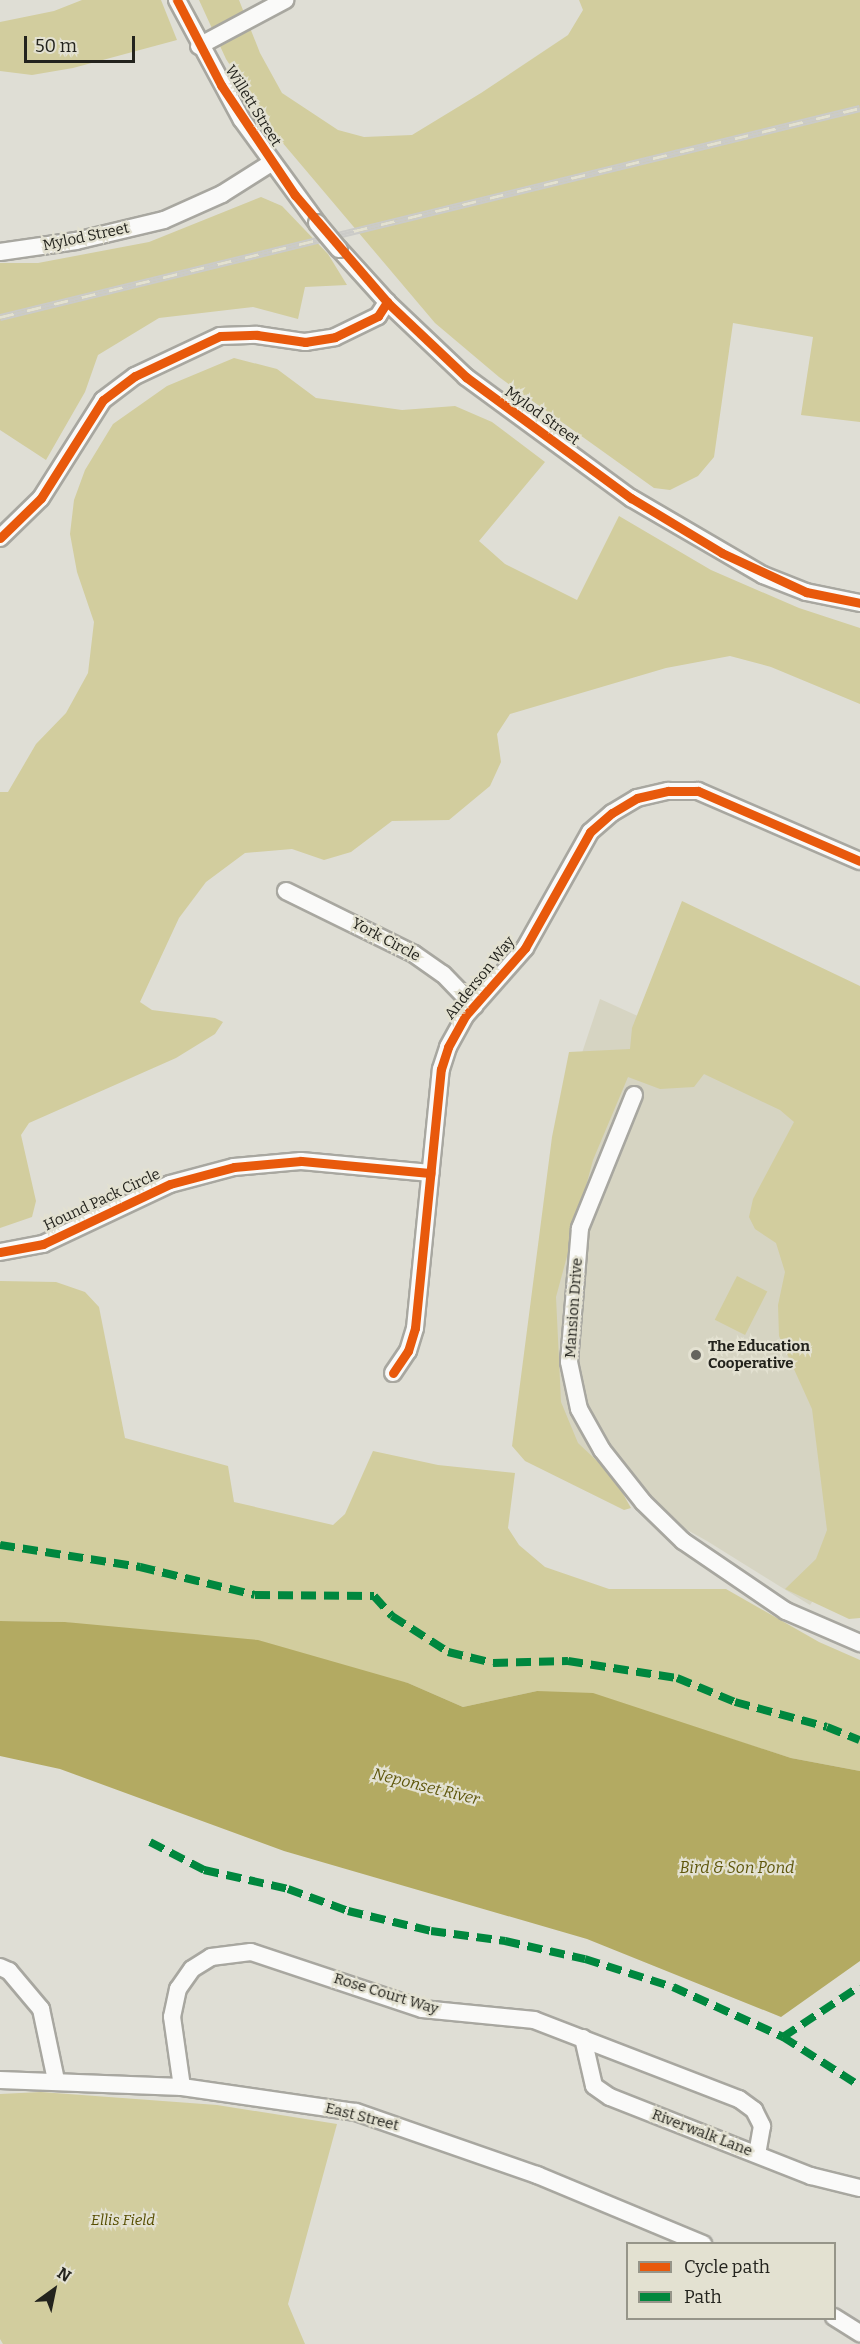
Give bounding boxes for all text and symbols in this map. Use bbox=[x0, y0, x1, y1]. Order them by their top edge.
scale bar bbox=[27, 24, 138, 62]
text: 50 m bbox=[35, 35, 77, 57]
street label: Willett Street bbox=[221, 62, 285, 150]
street label: Mylod Street bbox=[41, 219, 131, 255]
street label: Mylod Street bbox=[501, 383, 583, 449]
street label: York Circle bbox=[349, 914, 423, 966]
street label: Anderson Way bbox=[441, 933, 519, 1023]
street label: Hound Pack Circle bbox=[41, 1165, 163, 1235]
street label: Mansion Drive bbox=[562, 1257, 586, 1359]
place label: The Education Cooperative bbox=[708, 1337, 810, 1372]
marker: The Education Cooperative bbox=[689, 1348, 703, 1362]
water label: Neponset River bbox=[371, 1764, 481, 1810]
water label: Bird & Son Pond bbox=[680, 1858, 794, 1878]
street label: Rose Court Way bbox=[331, 1970, 441, 2018]
street label: East Street bbox=[323, 2099, 401, 2135]
street label: Riverwalk Lane bbox=[649, 2106, 755, 2160]
park label: Ellis Field bbox=[91, 2212, 155, 2230]
legend bbox=[626, 2242, 836, 2320]
text: Cycle path bbox=[684, 2256, 770, 2278]
north arrow bbox=[24, 2260, 84, 2320]
text: N bbox=[54, 2263, 74, 2286]
text: Path bbox=[684, 2286, 722, 2308]

